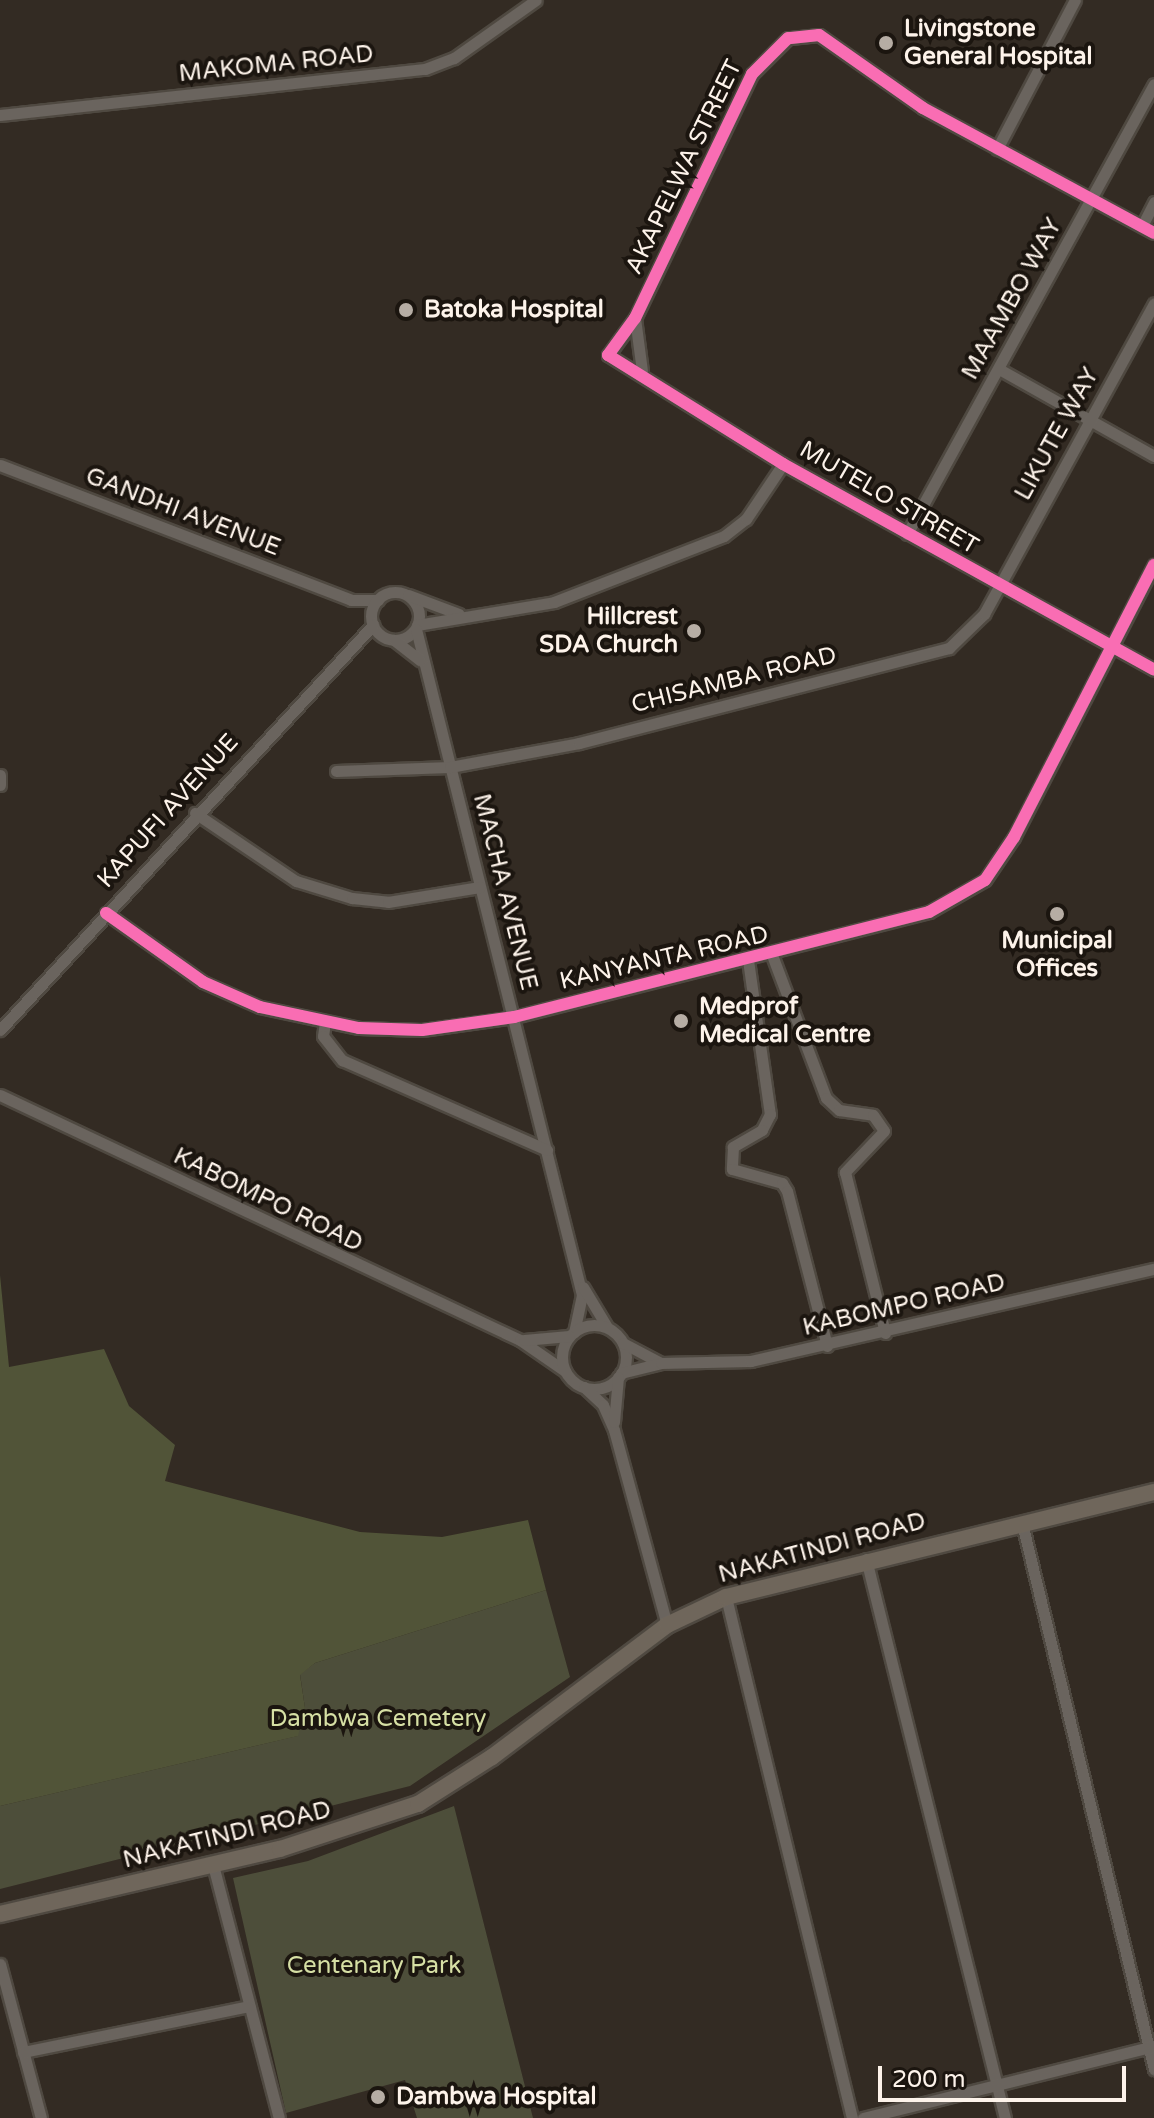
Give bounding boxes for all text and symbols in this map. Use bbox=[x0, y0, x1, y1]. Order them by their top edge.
place label: Livingstone General Hospital bbox=[904, 15, 1092, 71]
marker: Livingstone General Hospital bbox=[875, 32, 897, 54]
street label: MAKOMA ROAD bbox=[177, 39, 375, 89]
street label: AKAPELWA STREET bbox=[620, 55, 748, 279]
street label: MAAMBO WAY bbox=[956, 213, 1068, 385]
place label: Batoka Hospital bbox=[424, 296, 604, 324]
marker: Batoka Hospital bbox=[395, 299, 417, 321]
street label: LIKUTE WAY bbox=[1009, 363, 1105, 505]
street label: MUTELO STREET bbox=[794, 435, 984, 561]
street label: GANDHI AVENUE bbox=[82, 462, 284, 562]
place label: Hillcrest SDA Church bbox=[539, 603, 678, 659]
marker: Hillcrest SDA Church bbox=[685, 622, 703, 640]
street label: CHISAMBA ROAD bbox=[628, 641, 840, 719]
street label: KAPUFI AVENUE bbox=[91, 728, 245, 894]
street label: MACHA AVENUE bbox=[467, 791, 543, 993]
marker: Municipal Offices bbox=[1048, 905, 1066, 923]
street label: KANYANTA ROAD bbox=[557, 920, 771, 996]
place label: Municipal Offices bbox=[1001, 927, 1113, 983]
place label: Medprof Medical Centre bbox=[699, 993, 871, 1049]
marker: Medprof Medical Centre bbox=[670, 1010, 692, 1032]
street label: KABOMPO ROAD bbox=[169, 1142, 367, 1258]
street label: KABOMPO ROAD bbox=[800, 1268, 1008, 1342]
street label: NAKATINDI ROAD bbox=[715, 1507, 929, 1589]
park label: Dambwa Cemetery bbox=[269, 1705, 487, 1733]
street label: NAKATINDI ROAD bbox=[120, 1795, 334, 1875]
park label: Centenary Park bbox=[287, 1952, 461, 1980]
scale bar bbox=[882, 2050, 1130, 2100]
text: 200 m bbox=[892, 2065, 966, 2094]
place label: Dambwa Hospital bbox=[396, 2083, 597, 2111]
marker: Dambwa Hospital bbox=[367, 2086, 389, 2108]

